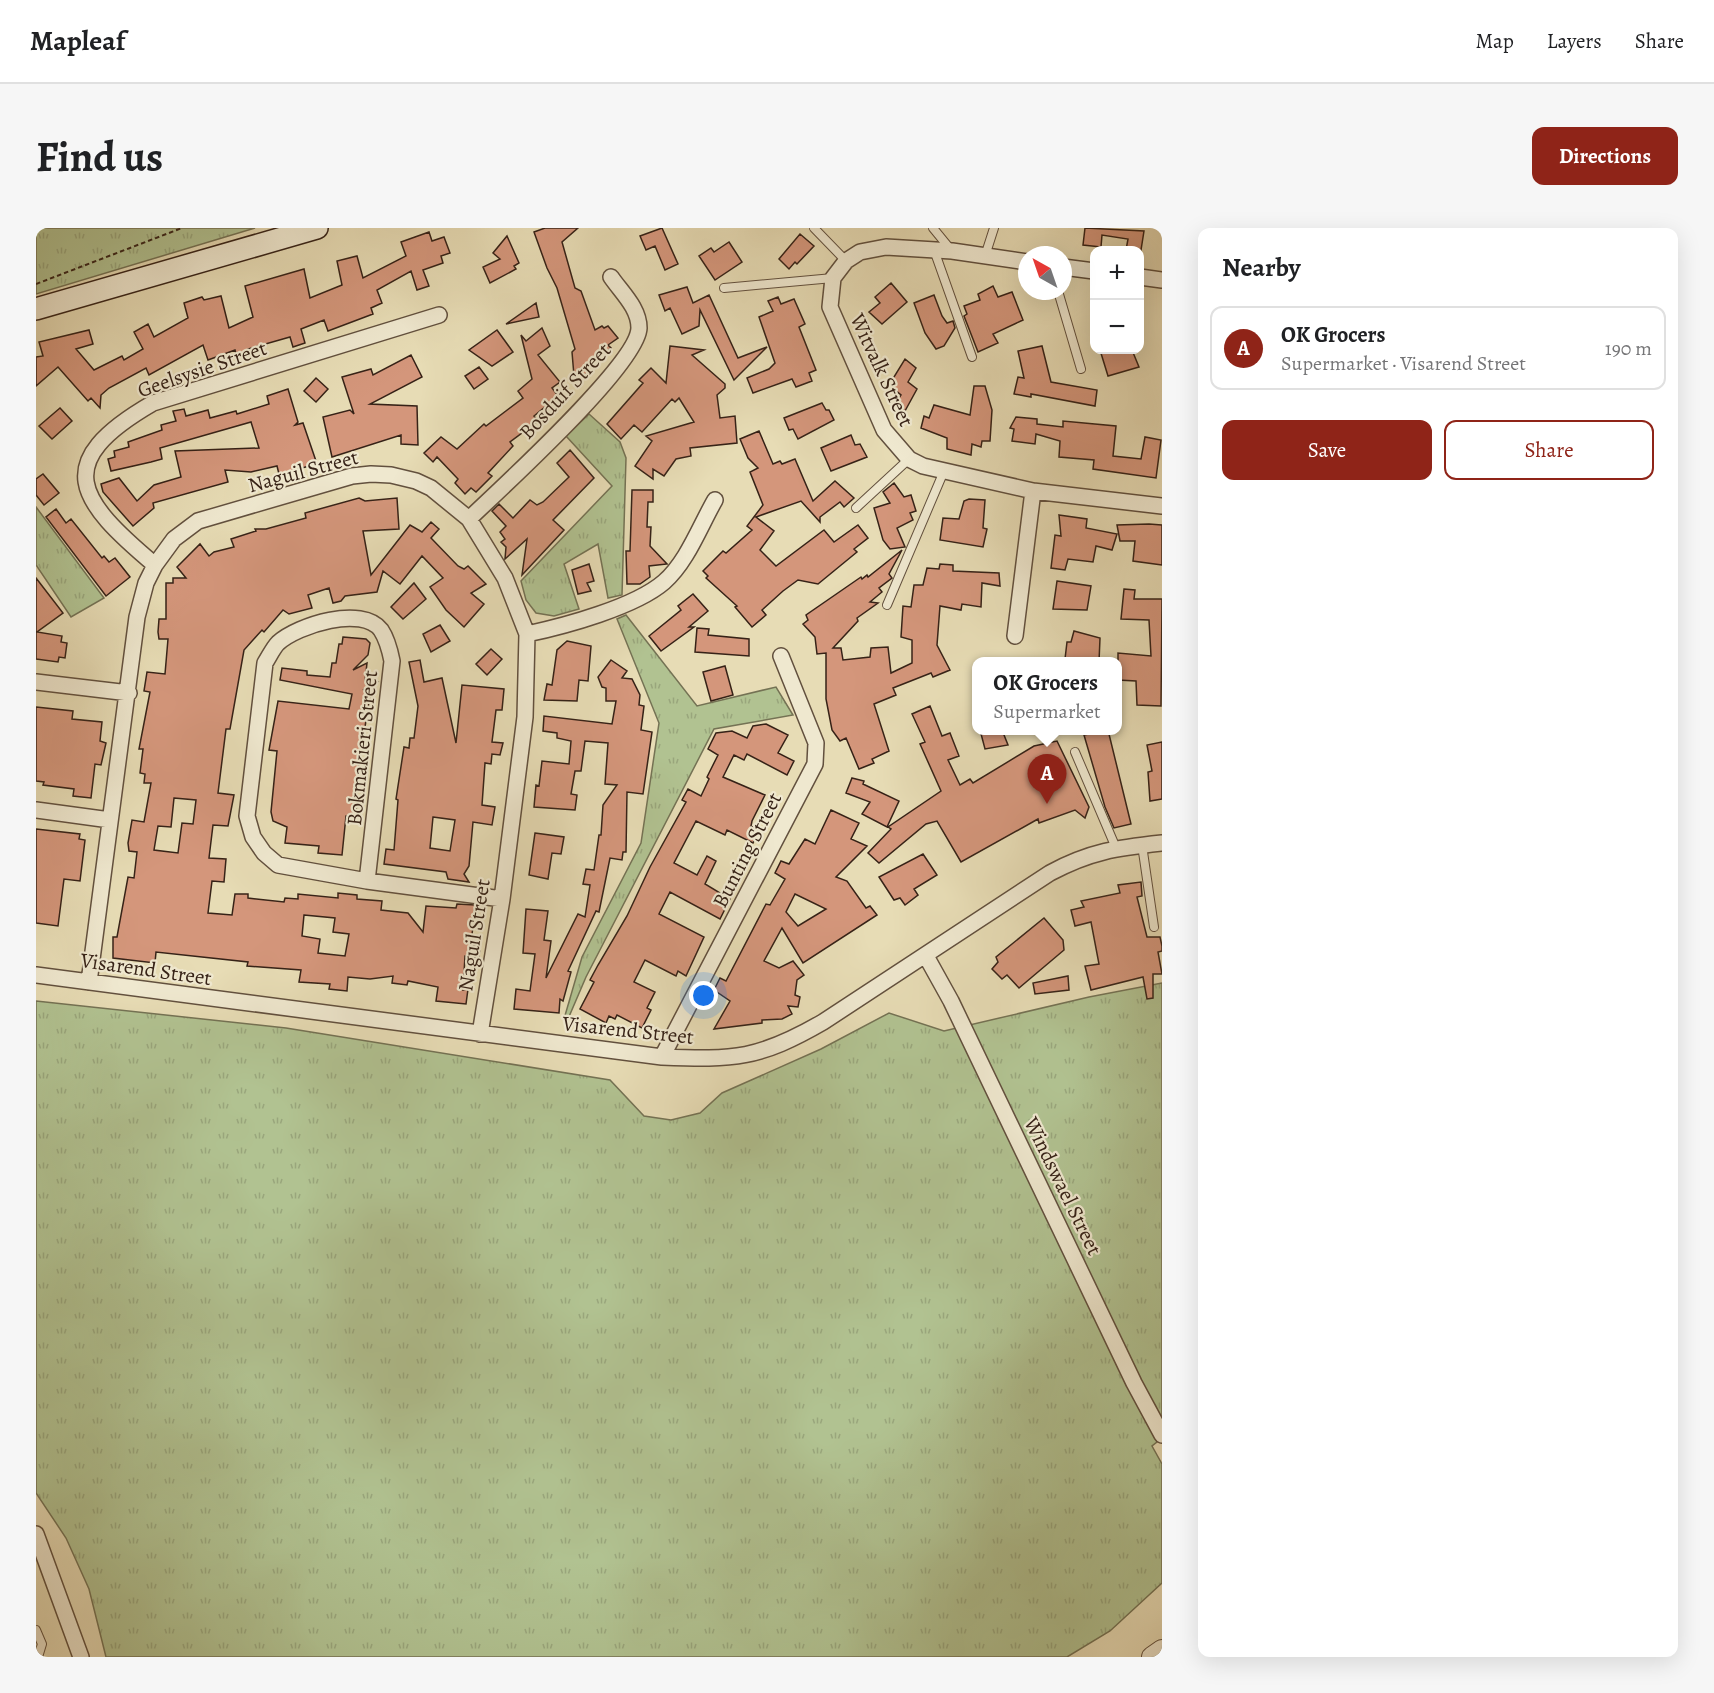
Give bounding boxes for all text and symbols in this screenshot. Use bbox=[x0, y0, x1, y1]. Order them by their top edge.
text: Mapleaf bbox=[30, 22, 125, 60]
text: Map bbox=[1475, 27, 1514, 55]
text: Layers bbox=[1547, 27, 1602, 55]
text: Share bbox=[1635, 27, 1684, 55]
button: Directions bbox=[1532, 127, 1678, 185]
text: Find us bbox=[36, 128, 163, 185]
north arrow bbox=[1018, 246, 1072, 300]
map controls bbox=[1090, 246, 1144, 354]
button: + bbox=[1090, 246, 1144, 300]
text: Nearby bbox=[1222, 250, 1301, 285]
button: − bbox=[1090, 300, 1144, 354]
street label: Witvalk Street bbox=[843, 308, 920, 431]
text: OK Grocers bbox=[1281, 320, 1386, 350]
street label: Geelsysie Street bbox=[134, 334, 270, 404]
text: A bbox=[1237, 335, 1250, 362]
text: 190 m bbox=[1605, 335, 1652, 362]
street label: Bosduif Street bbox=[513, 337, 617, 445]
text: Supermarket · Visarend Street bbox=[1281, 350, 1526, 377]
button: Save bbox=[1222, 420, 1432, 480]
button: Share bbox=[1444, 420, 1654, 480]
street label: Naguil Street bbox=[245, 443, 361, 499]
popup bbox=[972, 657, 1122, 735]
text: OK Grocers bbox=[993, 668, 1098, 698]
street label: Bokmakieri Street bbox=[340, 669, 384, 827]
text: Supermarket bbox=[993, 698, 1101, 725]
pin: A bbox=[1028, 754, 1066, 804]
street label: Bunting Street bbox=[706, 787, 788, 913]
street label: Naguil Street bbox=[451, 877, 497, 993]
street label: Visarend Street bbox=[78, 946, 213, 992]
your location bbox=[689, 981, 718, 1010]
street label: Visarend Street bbox=[560, 1009, 695, 1051]
street label: Windswael Street bbox=[1017, 1111, 1109, 1260]

